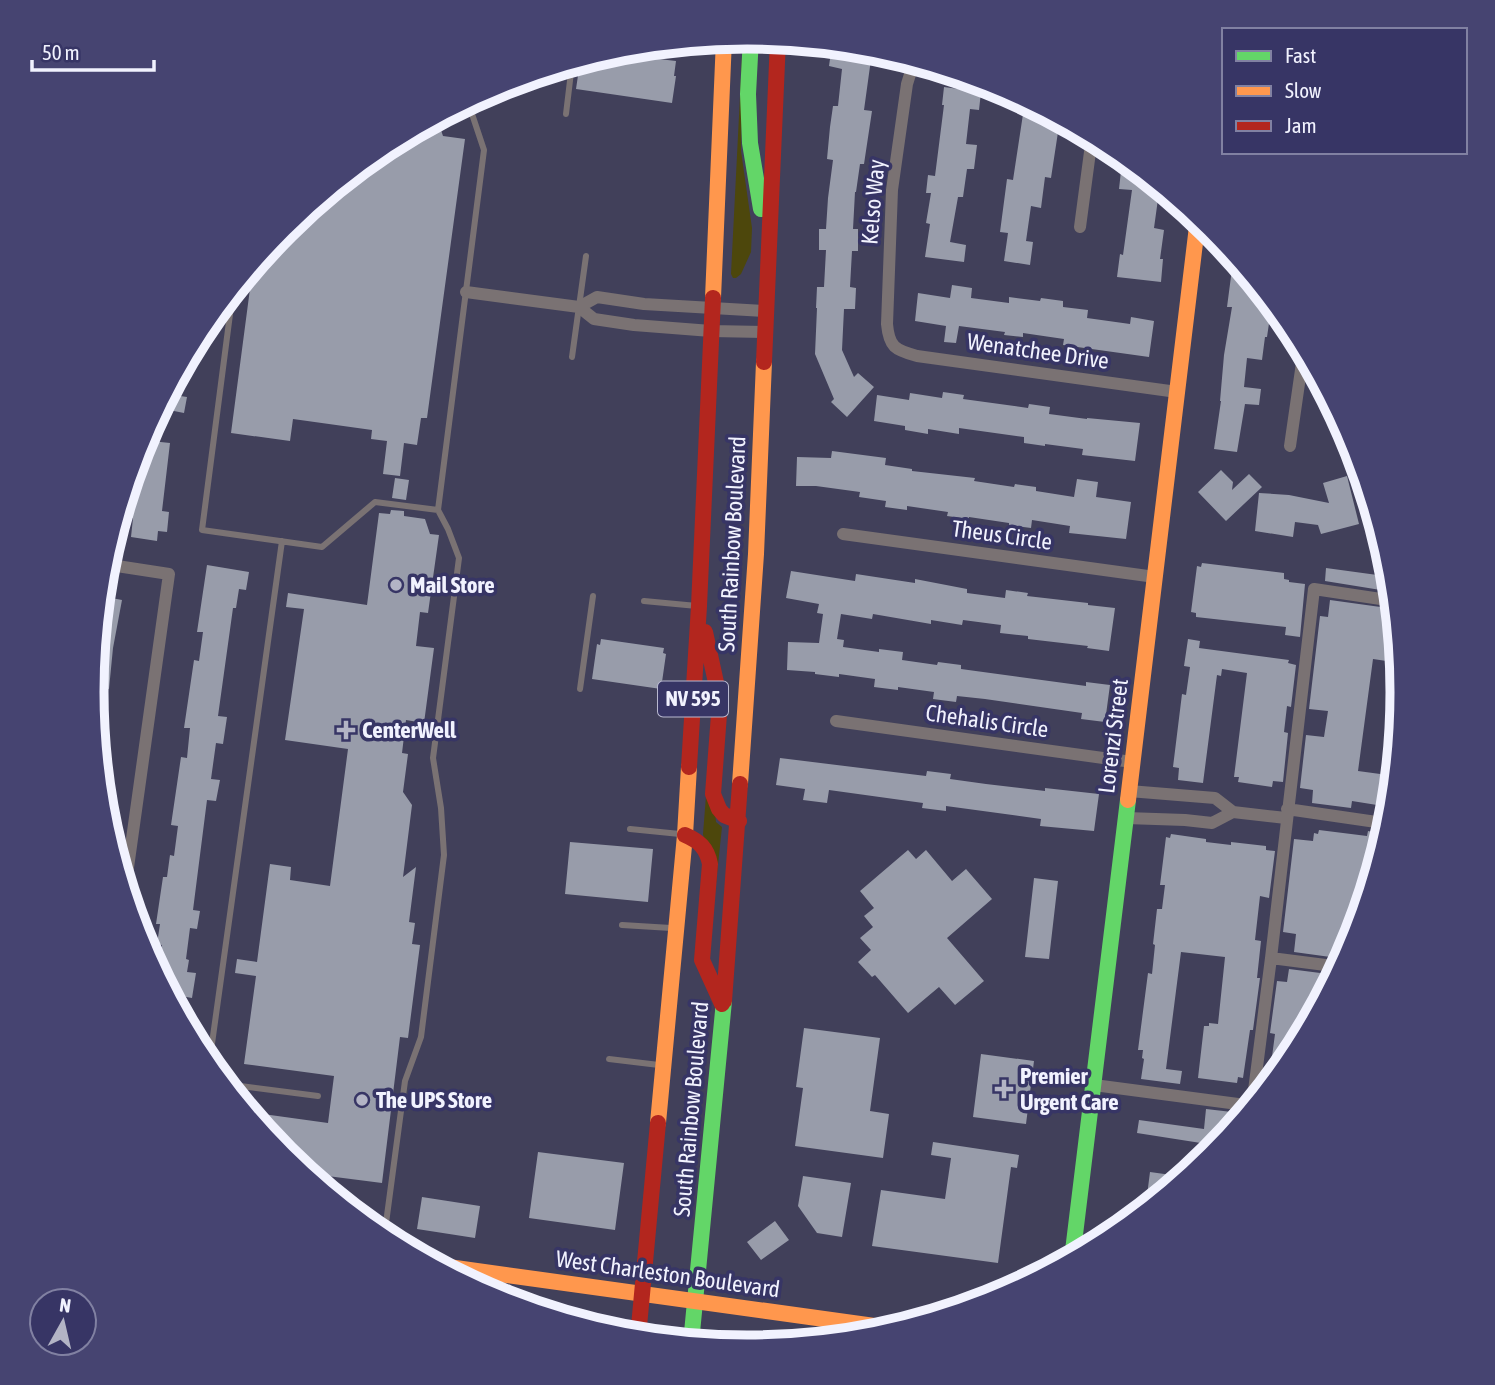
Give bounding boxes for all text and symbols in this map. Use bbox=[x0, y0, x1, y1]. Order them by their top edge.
scale bar bbox=[32, 28, 154, 72]
legend bbox=[1222, 28, 1467, 154]
text: 50 m bbox=[42, 40, 80, 64]
text: Fast bbox=[1285, 43, 1316, 67]
text: Slow bbox=[1285, 78, 1322, 102]
text: Jam bbox=[1285, 113, 1317, 137]
street label: Kelso Way bbox=[856, 158, 890, 246]
street label: Wenatchee Drive bbox=[965, 328, 1111, 374]
street label: South Rainbow Boulevard bbox=[713, 435, 751, 653]
street label: Theus Circle bbox=[950, 515, 1054, 555]
place label: Mail Store bbox=[410, 572, 495, 598]
marker: Mail Store bbox=[388, 577, 404, 593]
street label: Lorenzi Street bbox=[1093, 677, 1133, 795]
road number: NV 595 bbox=[658, 682, 728, 716]
street label: Chehalis Circle bbox=[924, 700, 1050, 742]
place label: CenterWell bbox=[362, 717, 457, 743]
marker: CenterWell bbox=[336, 720, 356, 740]
street label: South Rainbow Boulevard bbox=[669, 1000, 713, 1218]
place label: Premier Urgent Care bbox=[1020, 1063, 1119, 1115]
marker: Premier Urgent Care bbox=[994, 1079, 1014, 1099]
place label: The UPS Store bbox=[376, 1087, 492, 1113]
marker: The UPS Store bbox=[354, 1092, 370, 1108]
street label: West Charleston Boulevard bbox=[554, 1245, 782, 1303]
north arrow bbox=[28, 1287, 98, 1357]
text: N bbox=[58, 1293, 72, 1317]

